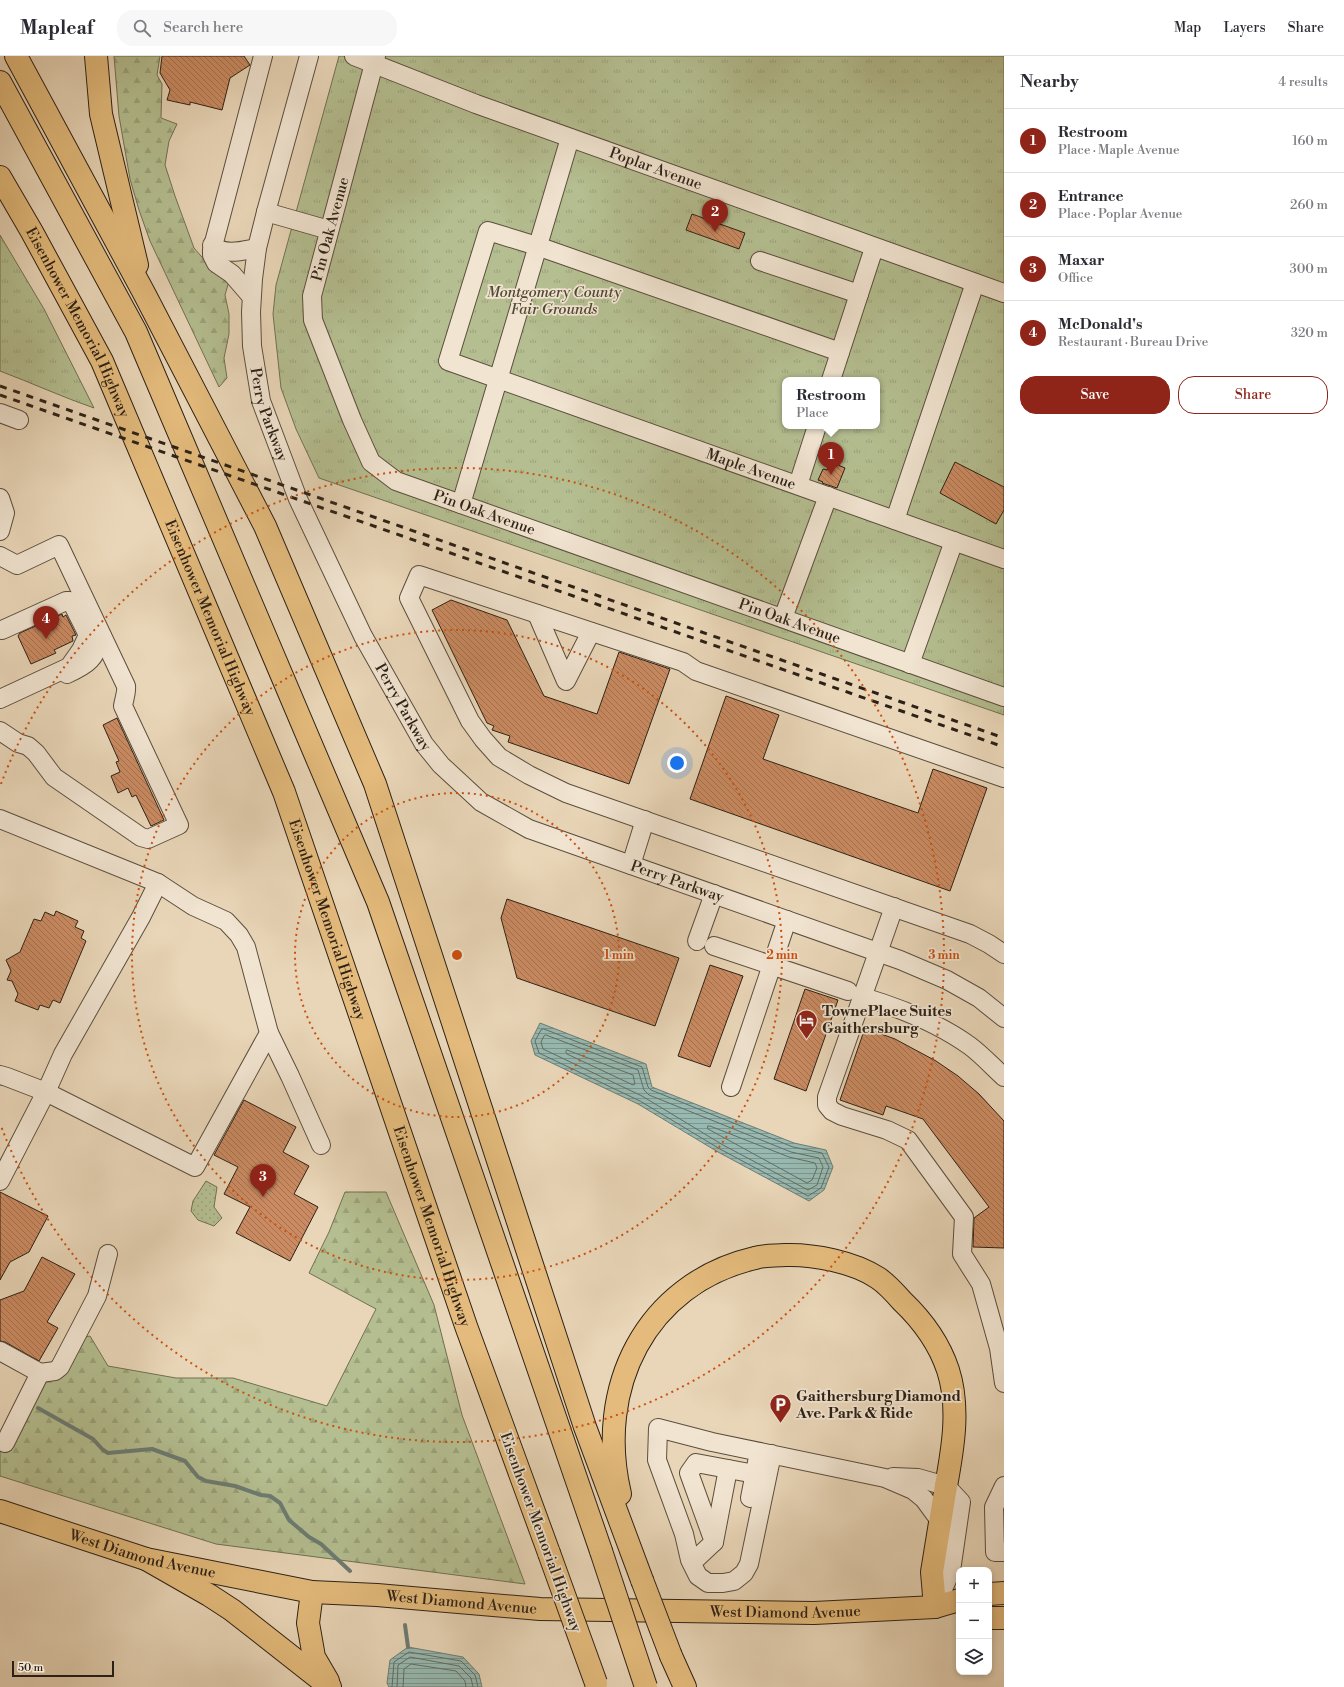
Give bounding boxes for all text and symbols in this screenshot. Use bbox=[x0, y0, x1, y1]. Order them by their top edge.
search box bbox=[117, 10, 397, 46]
text: Mapleaf bbox=[20, 16, 93, 40]
icon: search bbox=[131, 17, 153, 39]
text: Search here bbox=[163, 18, 243, 37]
text: Map bbox=[1174, 19, 1201, 37]
text: Layers bbox=[1223, 19, 1266, 37]
text: Share bbox=[1288, 19, 1324, 37]
text: Nearby bbox=[1020, 71, 1079, 93]
text: 4 results bbox=[1278, 74, 1328, 90]
text: Restroom bbox=[1058, 123, 1128, 142]
text: 1 bbox=[1030, 133, 1036, 149]
text: 160 m bbox=[1292, 133, 1328, 149]
text: Place · Maple Avenue bbox=[1058, 142, 1180, 158]
street label: Poplar Avenue bbox=[606, 143, 705, 194]
street label: Pin Oak Avenue bbox=[307, 175, 353, 283]
text: Entrance bbox=[1058, 187, 1124, 206]
text: 2 bbox=[1029, 197, 1037, 213]
text: 260 m bbox=[1290, 197, 1328, 213]
pin: 2 bbox=[702, 199, 728, 232]
text: Place · Poplar Avenue bbox=[1058, 206, 1182, 222]
street label: Eisenhower Memorial Highway bbox=[21, 224, 134, 421]
text: Maxar bbox=[1058, 251, 1105, 270]
text: 3 bbox=[1029, 261, 1037, 277]
text: 300 m bbox=[1290, 261, 1328, 277]
text: Office bbox=[1058, 270, 1093, 286]
park label: Montgomery County Fair Grounds bbox=[487, 283, 622, 319]
text: McDonald's bbox=[1058, 315, 1142, 334]
text: 4 bbox=[1029, 325, 1037, 341]
text: 320 m bbox=[1291, 325, 1328, 341]
text: Restaurant · Bureau Drive bbox=[1058, 334, 1208, 350]
street label: Perry Parkway bbox=[246, 366, 292, 465]
button: Save bbox=[1020, 376, 1170, 414]
button: Share bbox=[1178, 376, 1328, 414]
popup bbox=[782, 377, 880, 429]
text: Restroom bbox=[796, 386, 866, 405]
text: Place bbox=[796, 405, 829, 421]
pin: 1 bbox=[818, 442, 844, 475]
street label: Maple Avenue bbox=[703, 445, 798, 494]
street label: Pin Oak Avenue bbox=[431, 486, 538, 540]
street label: Eisenhower Memorial Highway bbox=[160, 517, 260, 719]
street label: Pin Oak Avenue bbox=[736, 594, 843, 648]
pin: 4 bbox=[33, 606, 59, 639]
street label: Perry Parkway bbox=[370, 660, 435, 756]
your location bbox=[667, 753, 687, 773]
street label: Eisenhower Memorial Highway bbox=[284, 817, 370, 1023]
street label: Perry Parkway bbox=[628, 857, 727, 907]
centre of rings bbox=[450, 948, 464, 962]
text: 1 min bbox=[604, 948, 635, 963]
text: 2 min bbox=[766, 948, 798, 963]
text: 3 min bbox=[928, 948, 960, 963]
place label: TownePlace Suites Gaithersburg bbox=[822, 1002, 952, 1038]
hotel icon: TownePlace Suites Gaithersburg bbox=[793, 1007, 819, 1040]
street label: Eisenhower Memorial Highway bbox=[388, 1123, 475, 1330]
pin: 3 bbox=[250, 1164, 276, 1197]
place label: Gaithersburg Diamond Ave. Park & Ride bbox=[795, 1387, 961, 1423]
parking icon: Gaithersburg Diamond Ave. Park & Ride bbox=[768, 1392, 794, 1425]
street label: Eisenhower Memorial Highway bbox=[496, 1430, 586, 1635]
street label: West Diamond Avenue bbox=[66, 1525, 217, 1583]
map controls bbox=[956, 1567, 992, 1675]
button: + bbox=[956, 1567, 992, 1603]
street label: West Diamond Avenue bbox=[385, 1587, 538, 1619]
street label: West Diamond Avenue bbox=[709, 1602, 861, 1623]
button: − bbox=[956, 1603, 992, 1639]
button: layers bbox=[956, 1639, 992, 1675]
scale bar bbox=[12, 1659, 114, 1678]
text: 50 m bbox=[18, 1661, 43, 1675]

